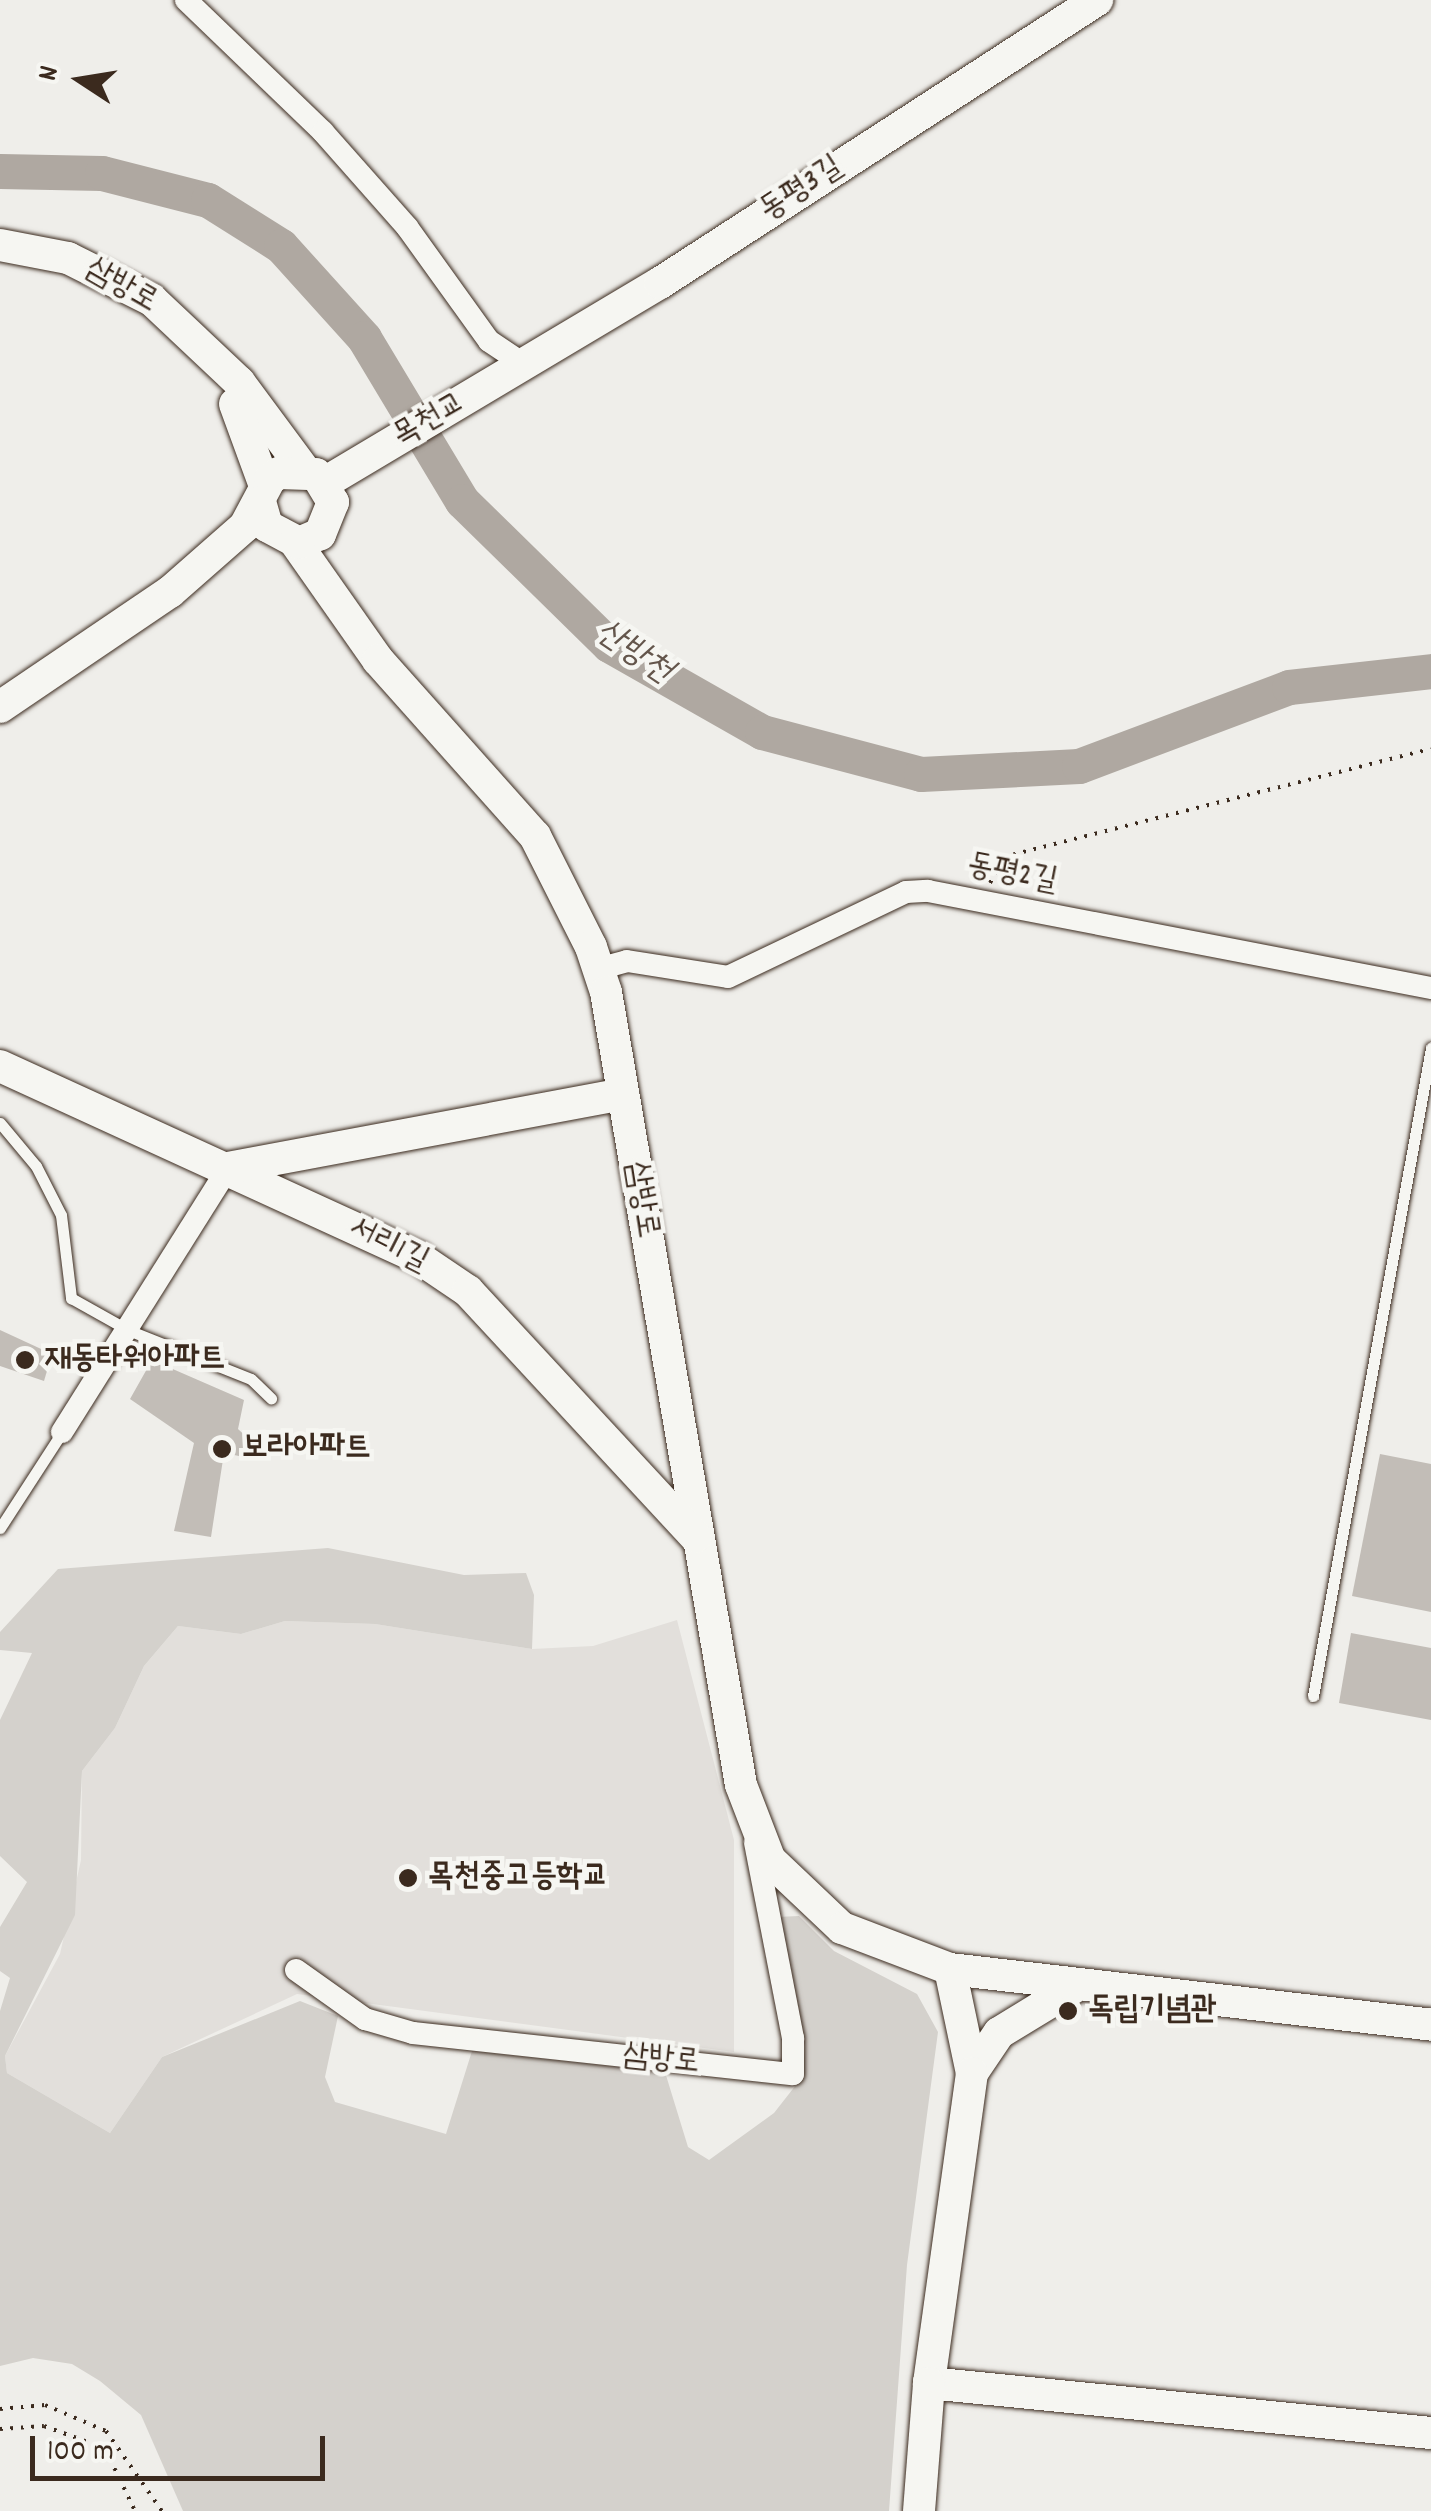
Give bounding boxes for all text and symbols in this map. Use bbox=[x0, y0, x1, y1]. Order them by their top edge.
north arrow bbox=[30, 30, 130, 130]
text: N bbox=[30, 63, 72, 85]
street label: 동평3길 bbox=[753, 149, 851, 231]
street label: 삼방로 bbox=[78, 251, 164, 323]
street label: 목천교 bbox=[387, 385, 473, 457]
water label: 산방천 bbox=[586, 612, 680, 694]
street label: 동평2길 bbox=[964, 847, 1060, 903]
street label: 삼방로 bbox=[615, 1159, 665, 1241]
street label: 서리1길 bbox=[342, 1210, 434, 1282]
place label: 재동타워아파트 bbox=[45, 1341, 225, 1379]
marker: 재동타워아파트 bbox=[14, 1349, 36, 1371]
place label: 보라아파트 bbox=[242, 1430, 371, 1468]
marker: 보라아파트 bbox=[211, 1438, 233, 1460]
place label: 목천중고등학교 bbox=[428, 1859, 608, 1897]
marker: 목천중고등학교 bbox=[397, 1867, 419, 1889]
place label: 독립기념관 bbox=[1088, 1992, 1217, 2030]
marker: 독립기념관 bbox=[1057, 2000, 1079, 2022]
street label: 삼방로 bbox=[621, 2038, 701, 2084]
scale bar bbox=[35, 2416, 330, 2478]
text: 100 m bbox=[47, 2432, 114, 2475]

